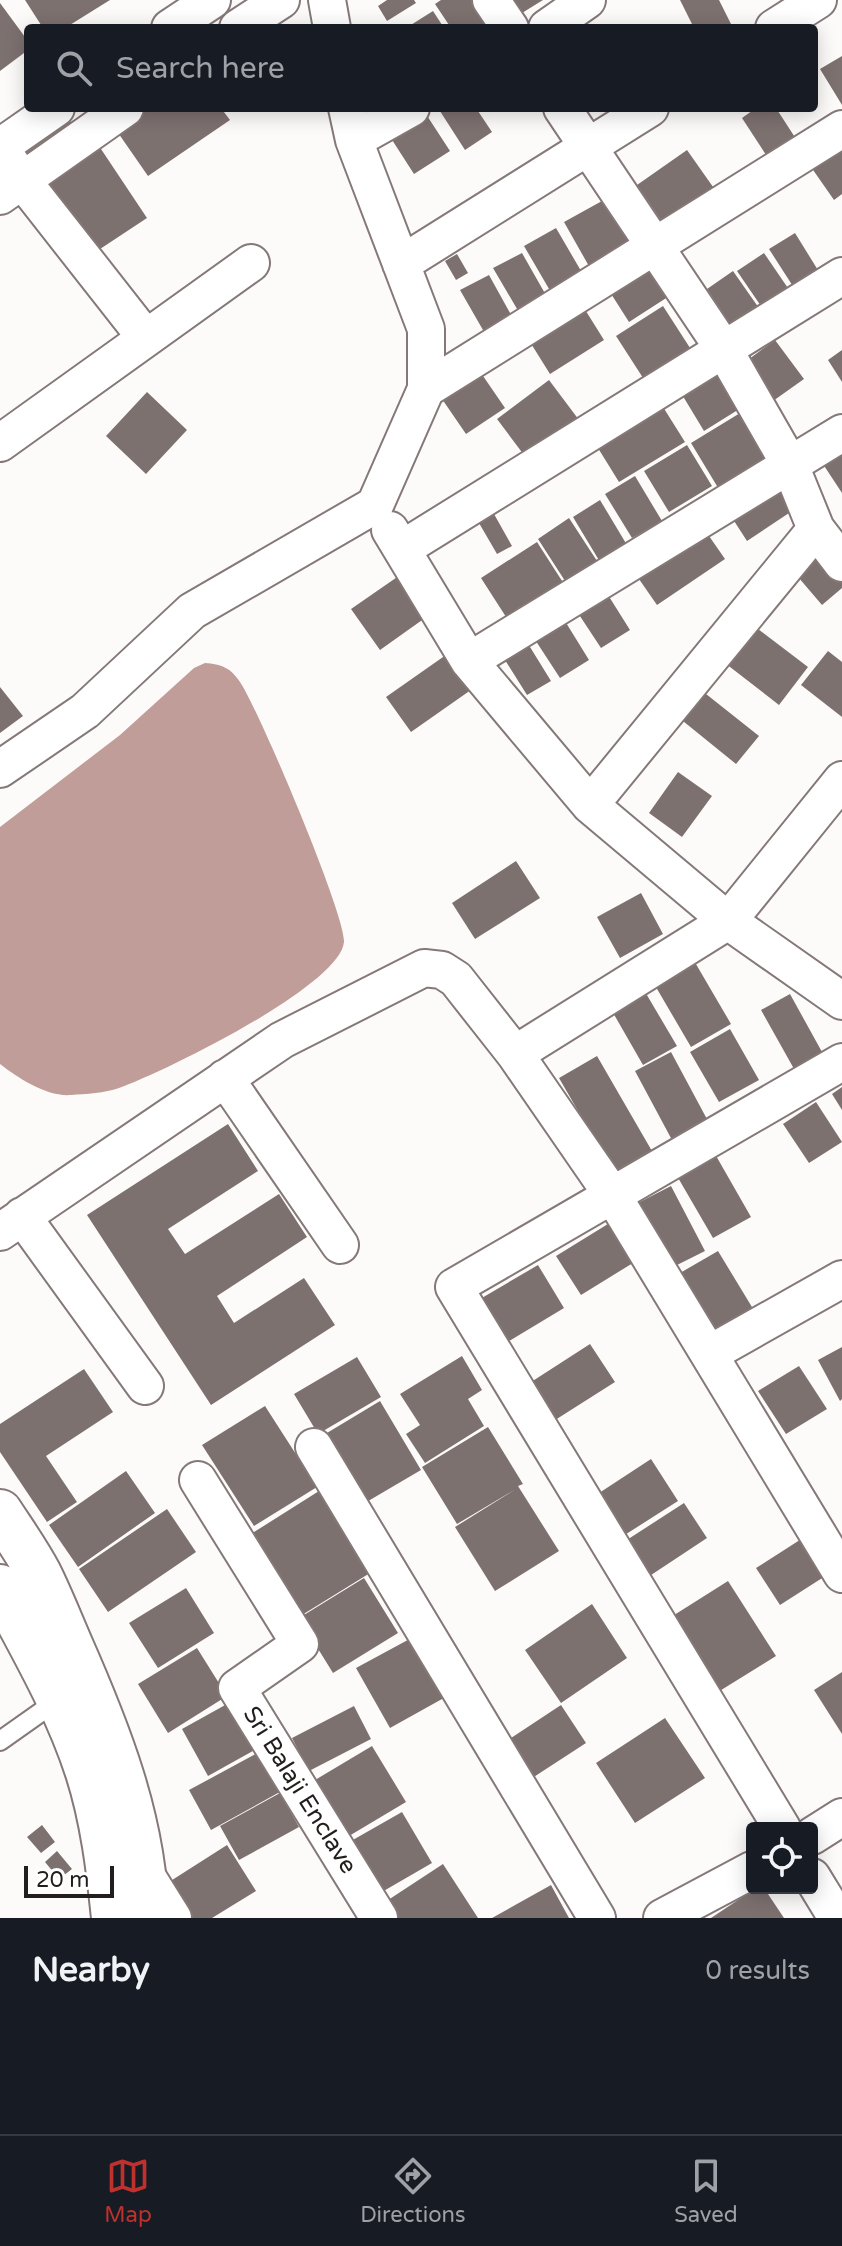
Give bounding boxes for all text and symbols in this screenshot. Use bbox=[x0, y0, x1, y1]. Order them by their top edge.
search box bbox=[24, 24, 818, 112]
icon: search bbox=[52, 46, 96, 90]
text: Search here bbox=[116, 50, 285, 87]
street label: Sri Balaji Enclave bbox=[237, 1701, 363, 1879]
map controls bbox=[746, 1822, 818, 1894]
button: locate bbox=[746, 1822, 818, 1894]
scale bar bbox=[24, 1862, 114, 1898]
text: 20 m bbox=[36, 1867, 90, 1893]
text: Nearby bbox=[32, 1950, 150, 1991]
text: 0 results bbox=[705, 1955, 810, 1986]
tab: Map bbox=[104, 2154, 152, 2228]
tab: Directions bbox=[360, 2154, 466, 2228]
tab: Saved bbox=[674, 2154, 738, 2228]

